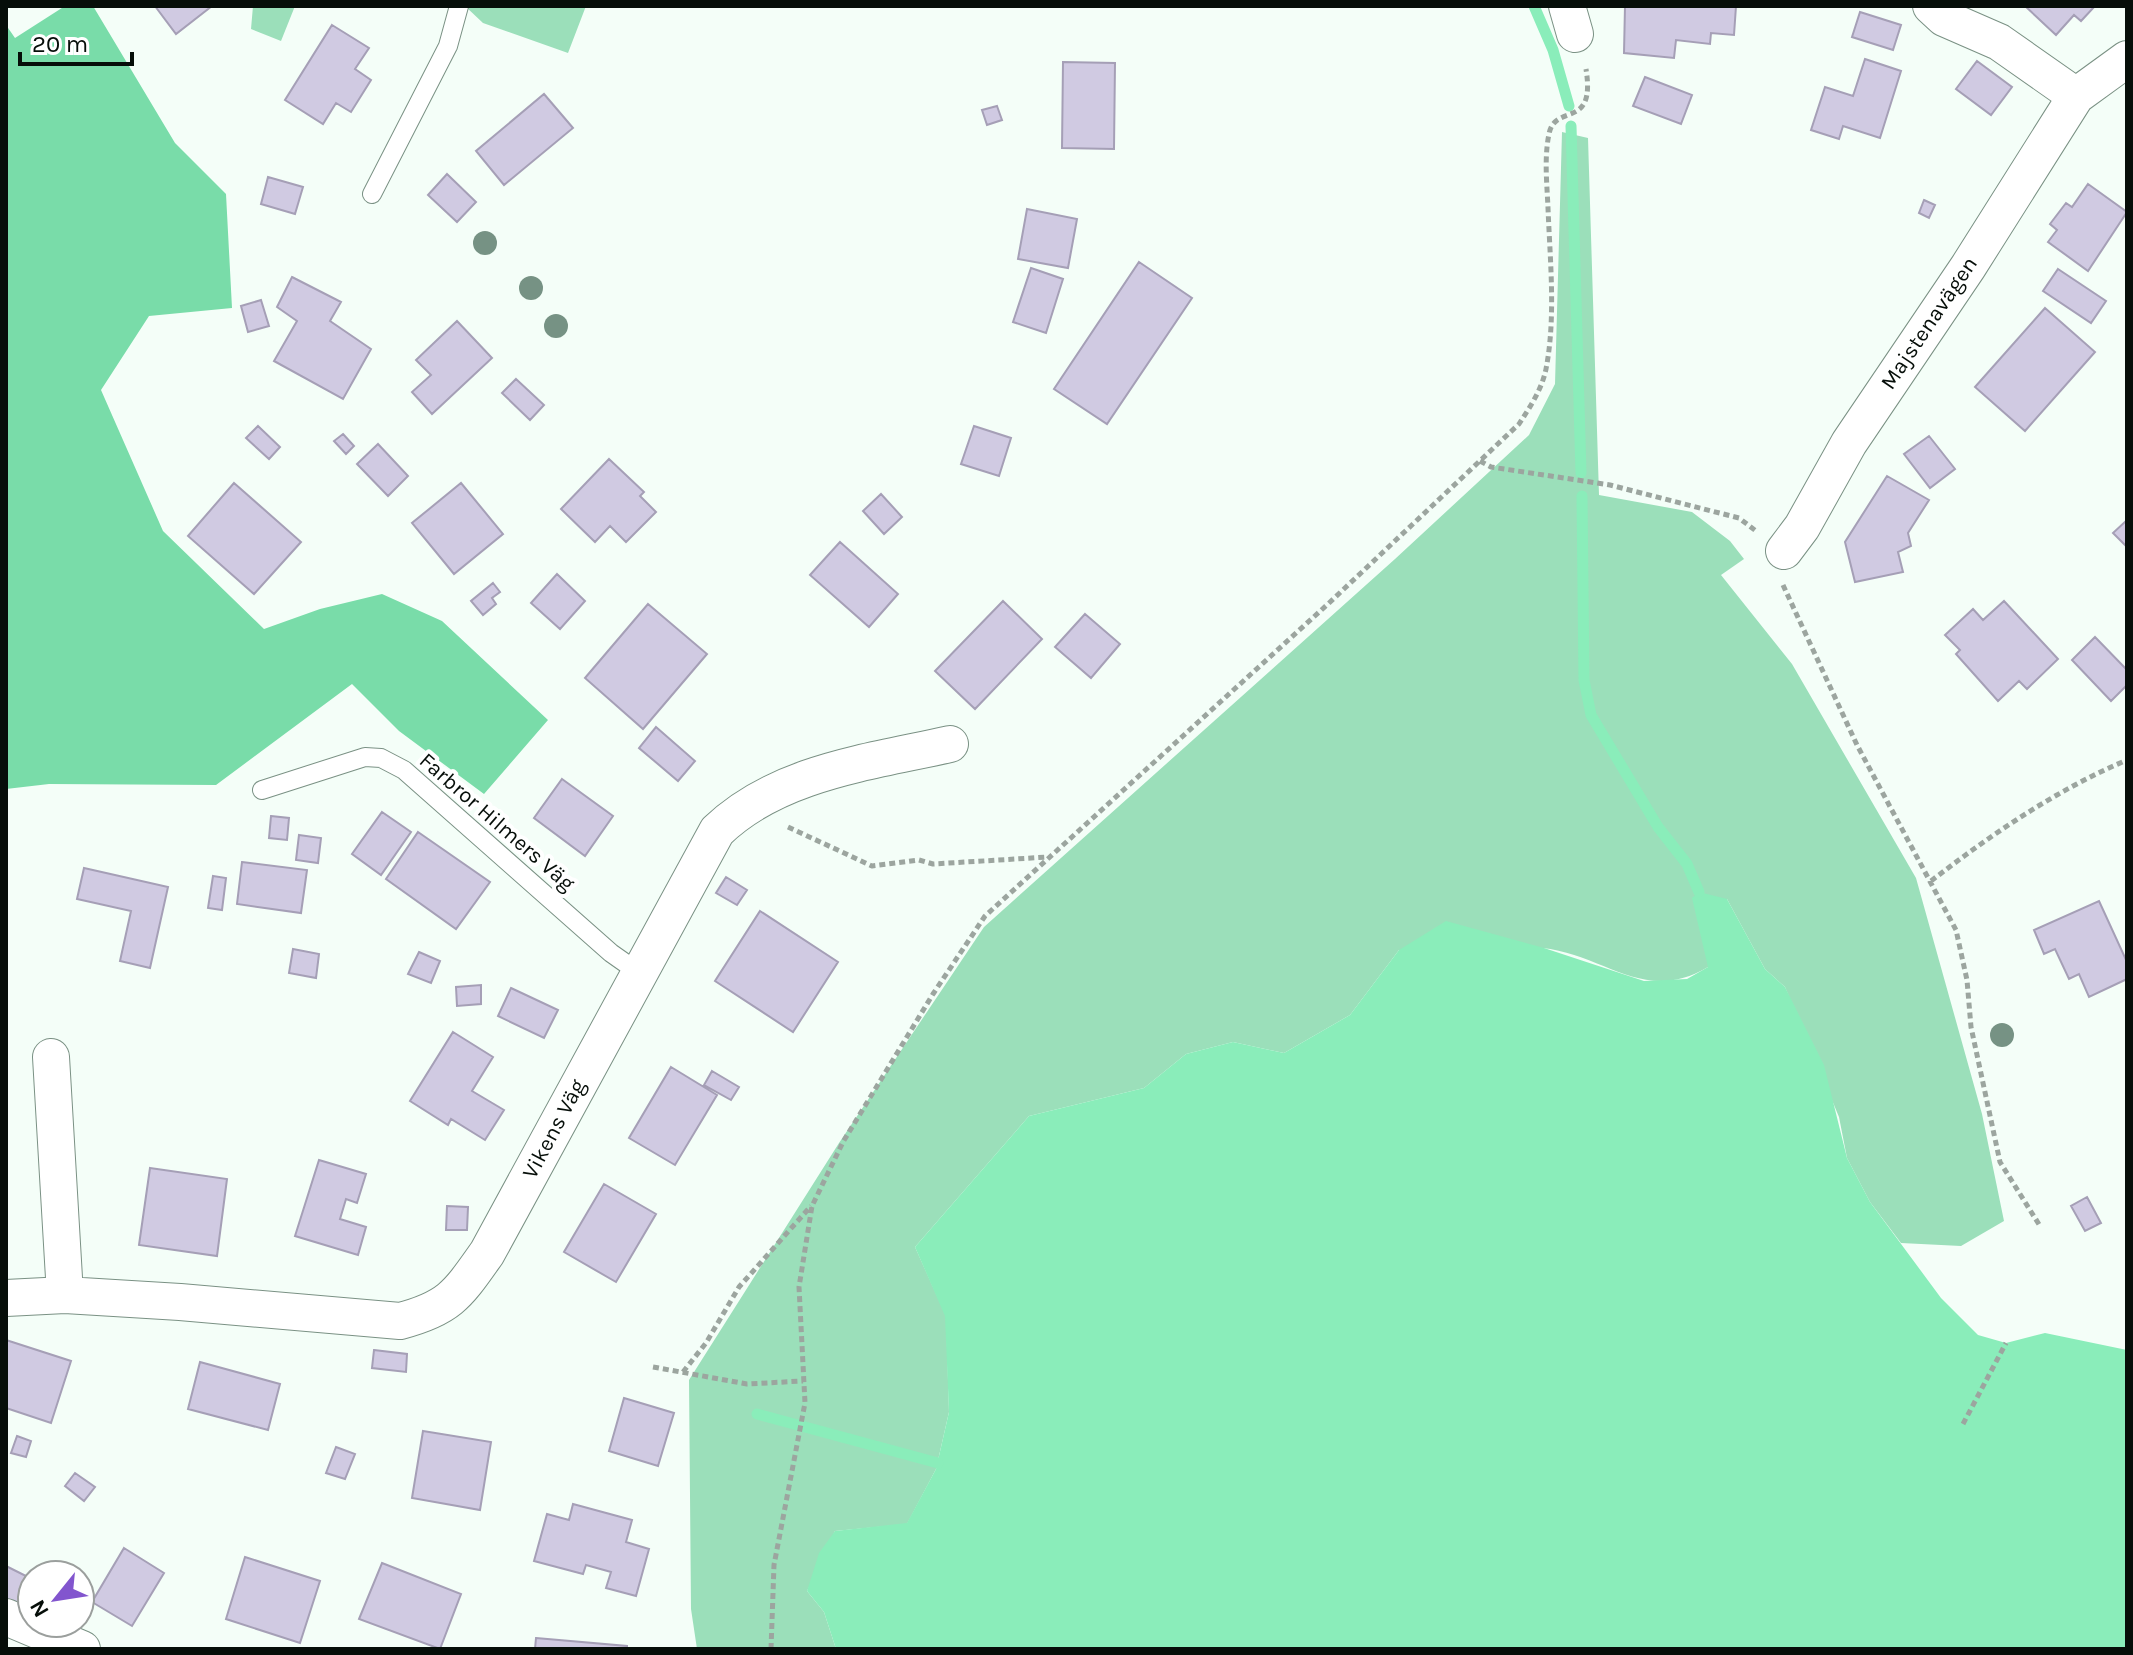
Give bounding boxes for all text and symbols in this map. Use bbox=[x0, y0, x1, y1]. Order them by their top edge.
scale bar bbox=[20, 16, 132, 66]
text: 20 m bbox=[32, 30, 88, 58]
street label: Majstenavägen bbox=[1875, 252, 1983, 394]
street label: Farbror Hilmers Väg bbox=[414, 747, 580, 897]
street label: Vikens Väg bbox=[517, 1074, 591, 1183]
north arrow bbox=[16, 1559, 96, 1639]
text: N bbox=[24, 1595, 55, 1622]

